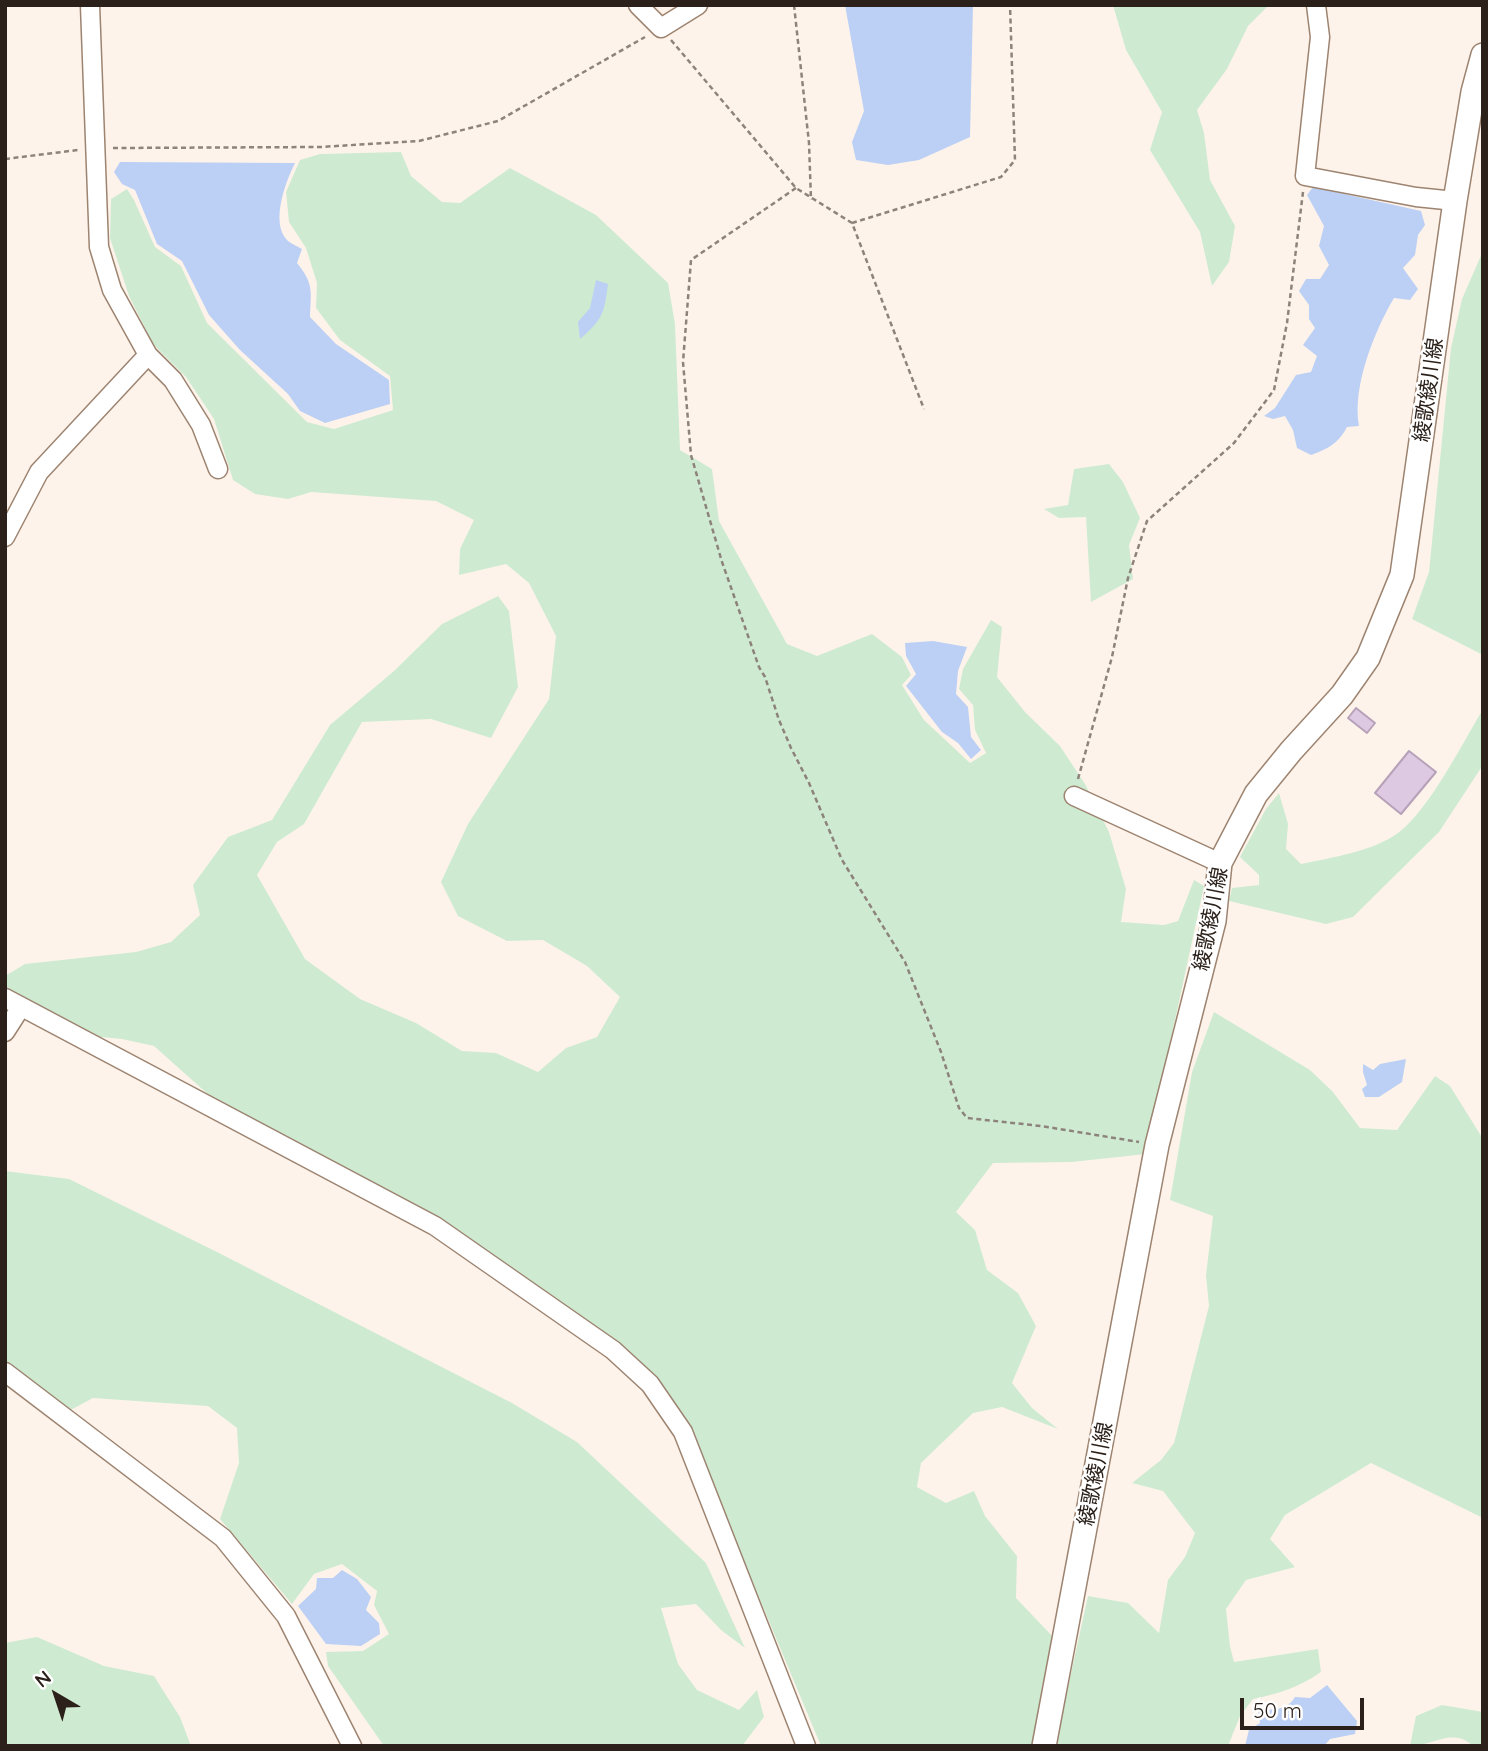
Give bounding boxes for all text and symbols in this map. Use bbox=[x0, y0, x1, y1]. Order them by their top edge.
street label: 綾歌綾川線 bbox=[1409, 336, 1449, 444]
street label: 綾歌綾川線 bbox=[1189, 865, 1233, 973]
street label: 綾歌綾川線 bbox=[1074, 1420, 1118, 1528]
north arrow bbox=[21, 1660, 91, 1730]
text: N bbox=[30, 1665, 56, 1692]
scale bar bbox=[1243, 1684, 1367, 1728]
text: 50 m bbox=[1253, 1697, 1302, 1723]

